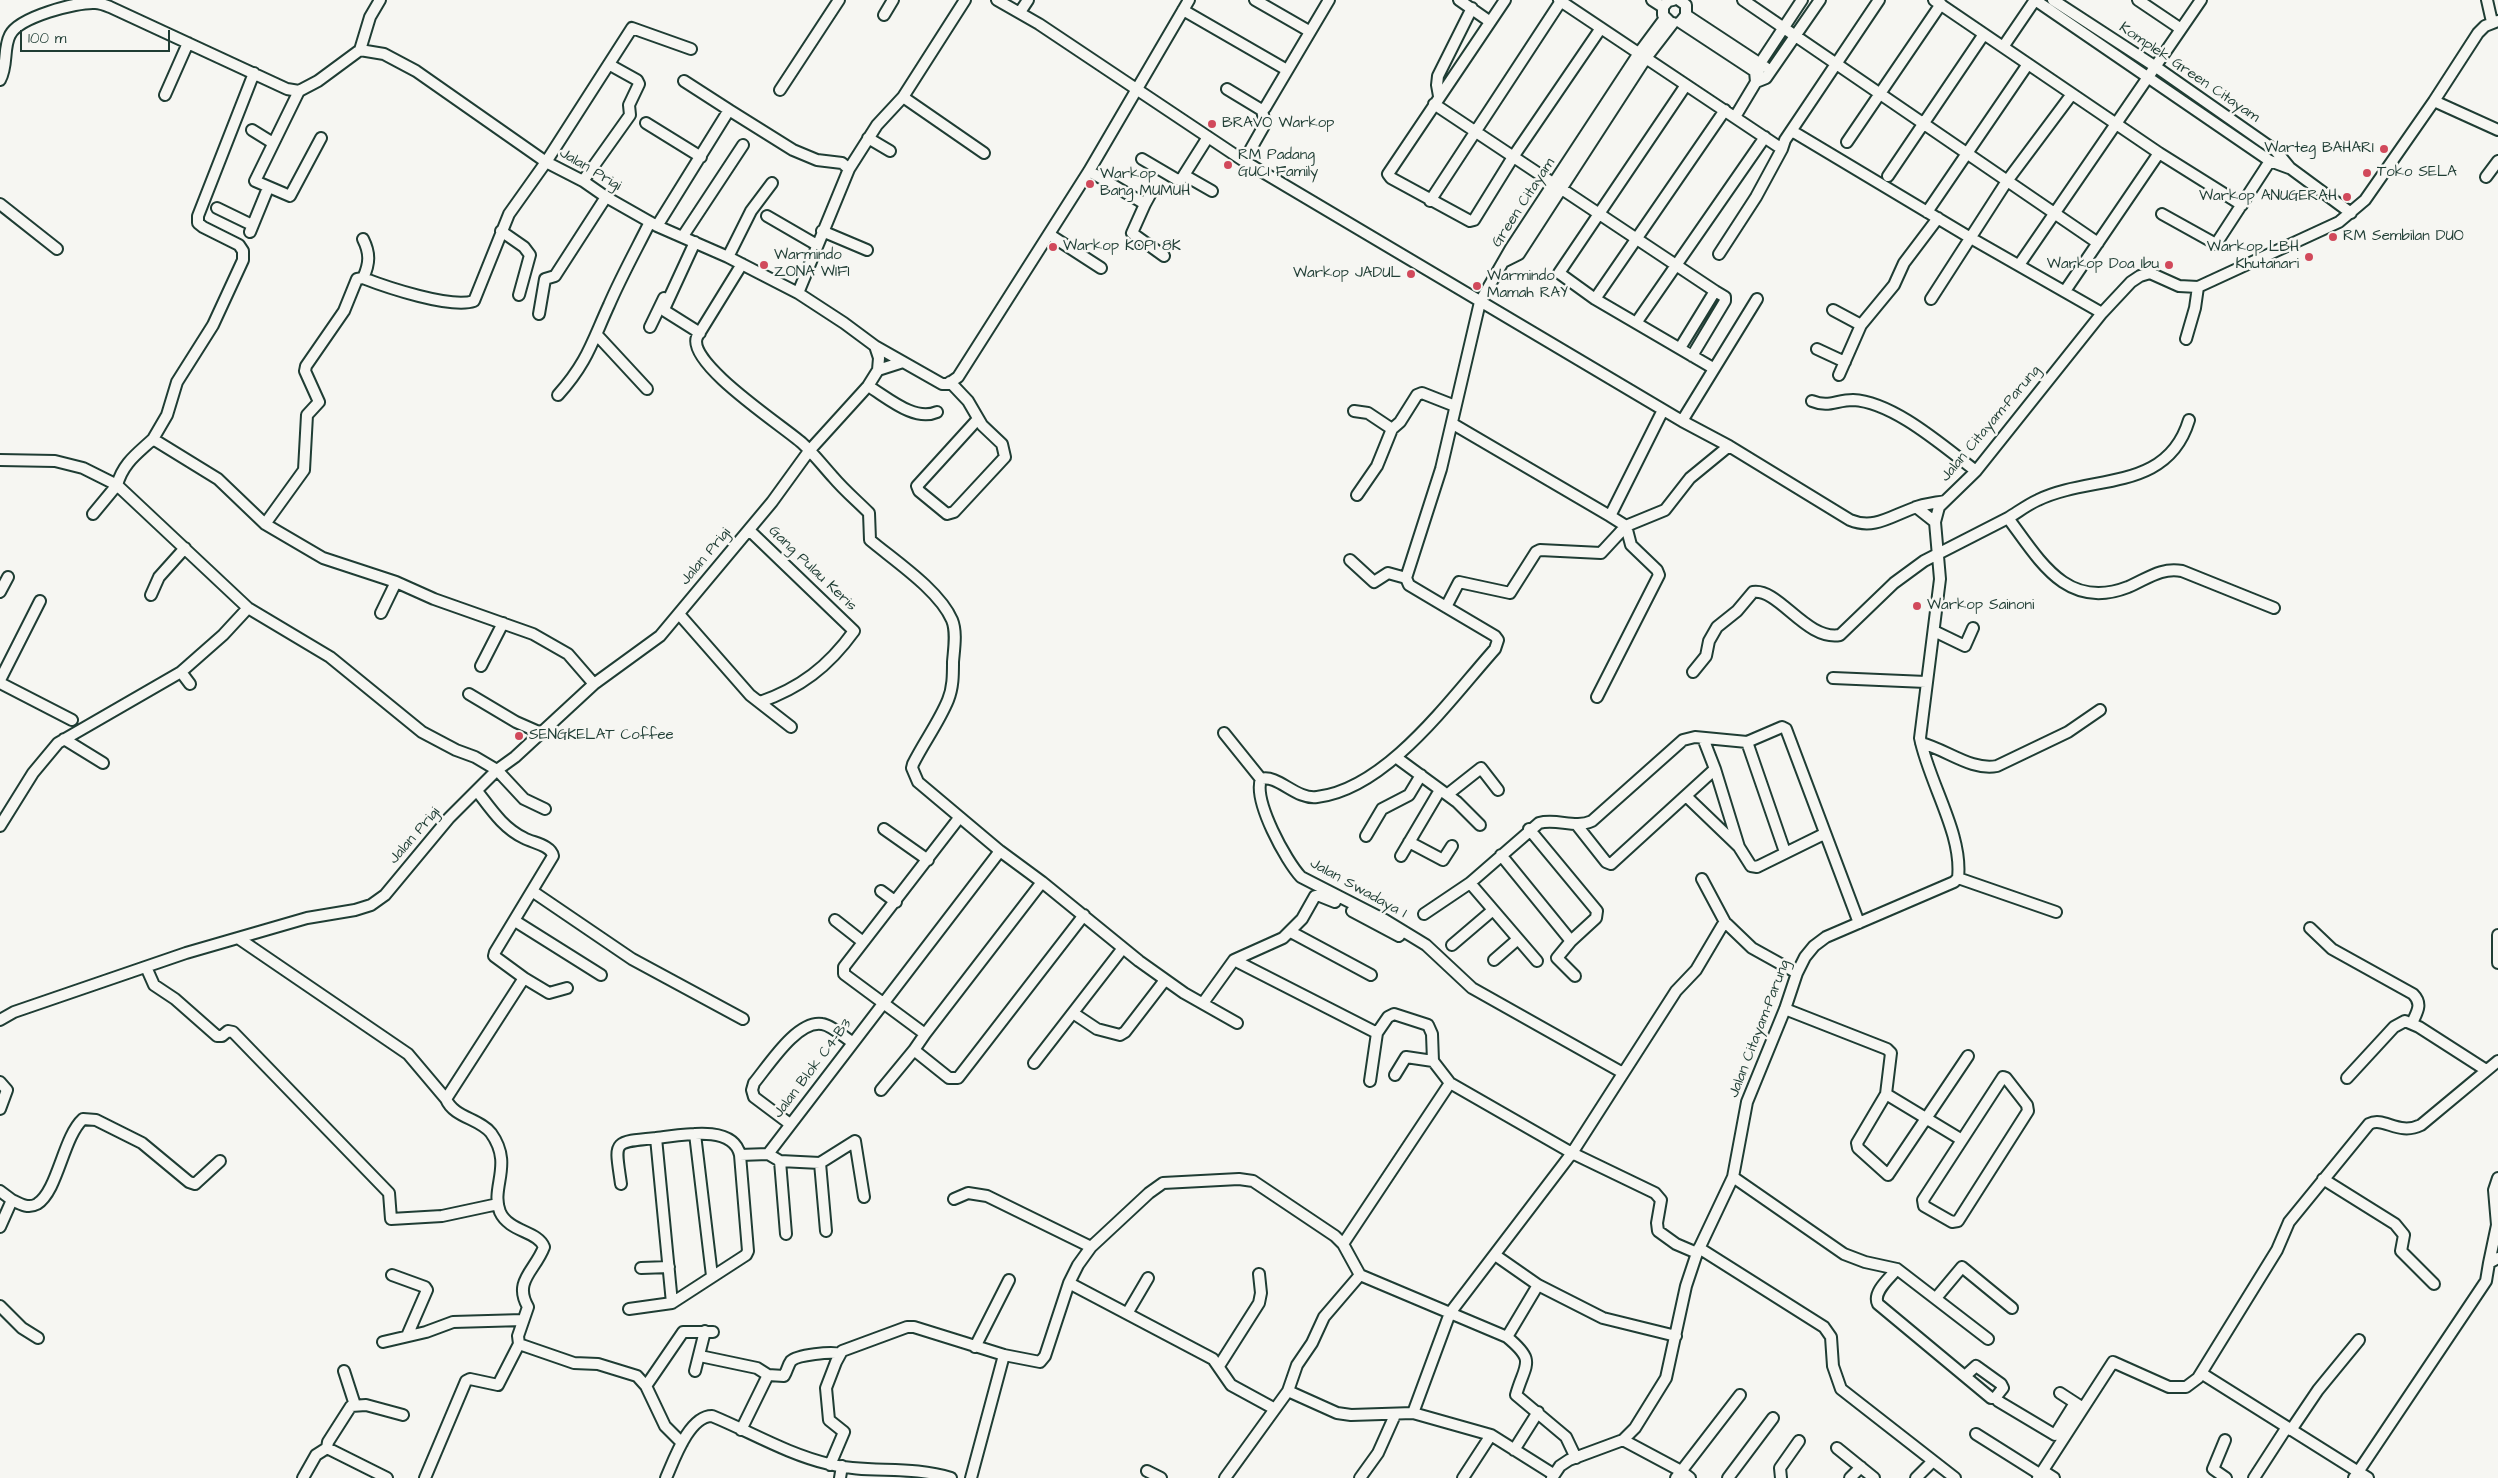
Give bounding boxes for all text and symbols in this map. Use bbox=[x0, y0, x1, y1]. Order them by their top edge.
street label: Komplek Green Citayam bbox=[2115, 19, 2263, 127]
scale bar bbox=[22, 20, 172, 52]
text: 100 m bbox=[28, 28, 67, 49]
place label: BRAVO Warkop bbox=[1222, 115, 1334, 133]
marker: BRAVO Warkop bbox=[1206, 118, 1218, 130]
place label: Warteg BAHARI bbox=[2264, 140, 2374, 158]
marker: Warteg BAHARI bbox=[2378, 143, 2390, 155]
street label: Jalan Prigi bbox=[556, 144, 624, 196]
place label: RM Padang GUCI Family bbox=[1238, 147, 1318, 182]
street label: Green Citayam bbox=[1489, 155, 1559, 251]
marker: RM Padang GUCI Family bbox=[1222, 159, 1234, 171]
place label: Toko SELA bbox=[2377, 164, 2457, 182]
place label: Warkop Bang MUMUH bbox=[1100, 166, 1190, 201]
marker: Toko SELA bbox=[2361, 167, 2373, 179]
marker: Warkop Bang MUMUH bbox=[1084, 178, 1096, 190]
place label: Warkop ANUGERAH bbox=[2199, 188, 2337, 206]
marker: Warkop ANUGERAH bbox=[2341, 191, 2353, 203]
place label: RM Sembilan DUO bbox=[2343, 228, 2464, 246]
marker: RM Sembilan DUO bbox=[2327, 231, 2339, 243]
place label: Warkop KOPI 8K bbox=[1063, 238, 1181, 256]
place label: Warkop LBH Khutanari bbox=[2207, 239, 2299, 274]
marker: Warkop KOPI 8K bbox=[1047, 241, 1059, 253]
place label: Warmindo ZONA WIFI bbox=[774, 247, 850, 282]
marker: Warkop LBH Khutanari bbox=[2303, 251, 2315, 263]
place label: Warkop Doa Ibu bbox=[2047, 256, 2159, 274]
marker: Warmindo ZONA WIFI bbox=[758, 259, 770, 271]
marker: Warkop Doa Ibu bbox=[2163, 259, 2175, 271]
place label: Warkop JADUL bbox=[1293, 265, 1401, 283]
marker: Warkop JADUL bbox=[1405, 268, 1417, 280]
place label: Warmindo Mamah RAY bbox=[1487, 268, 1568, 303]
marker: Warmindo Mamah RAY bbox=[1471, 280, 1483, 292]
street label: Jalan Citayam-Parung bbox=[1937, 362, 2045, 486]
street label: Gang Pulau Keris bbox=[764, 522, 860, 616]
street label: Jalan Prigi bbox=[677, 525, 735, 589]
place label: Warkop Sainoni bbox=[1927, 597, 2034, 615]
marker: Warkop Sainoni bbox=[1911, 600, 1923, 612]
place label: SENGKELAT Coffee bbox=[529, 727, 674, 745]
marker: SENGKELAT Coffee bbox=[513, 730, 525, 742]
street label: Jalan Prigi bbox=[386, 804, 444, 868]
street label: Jalan Swadaya I bbox=[1306, 855, 1410, 923]
street label: Jalan Citayam-Parung bbox=[1725, 958, 1795, 1100]
street label: Jalan Blok C4-B3 bbox=[770, 1016, 856, 1122]

